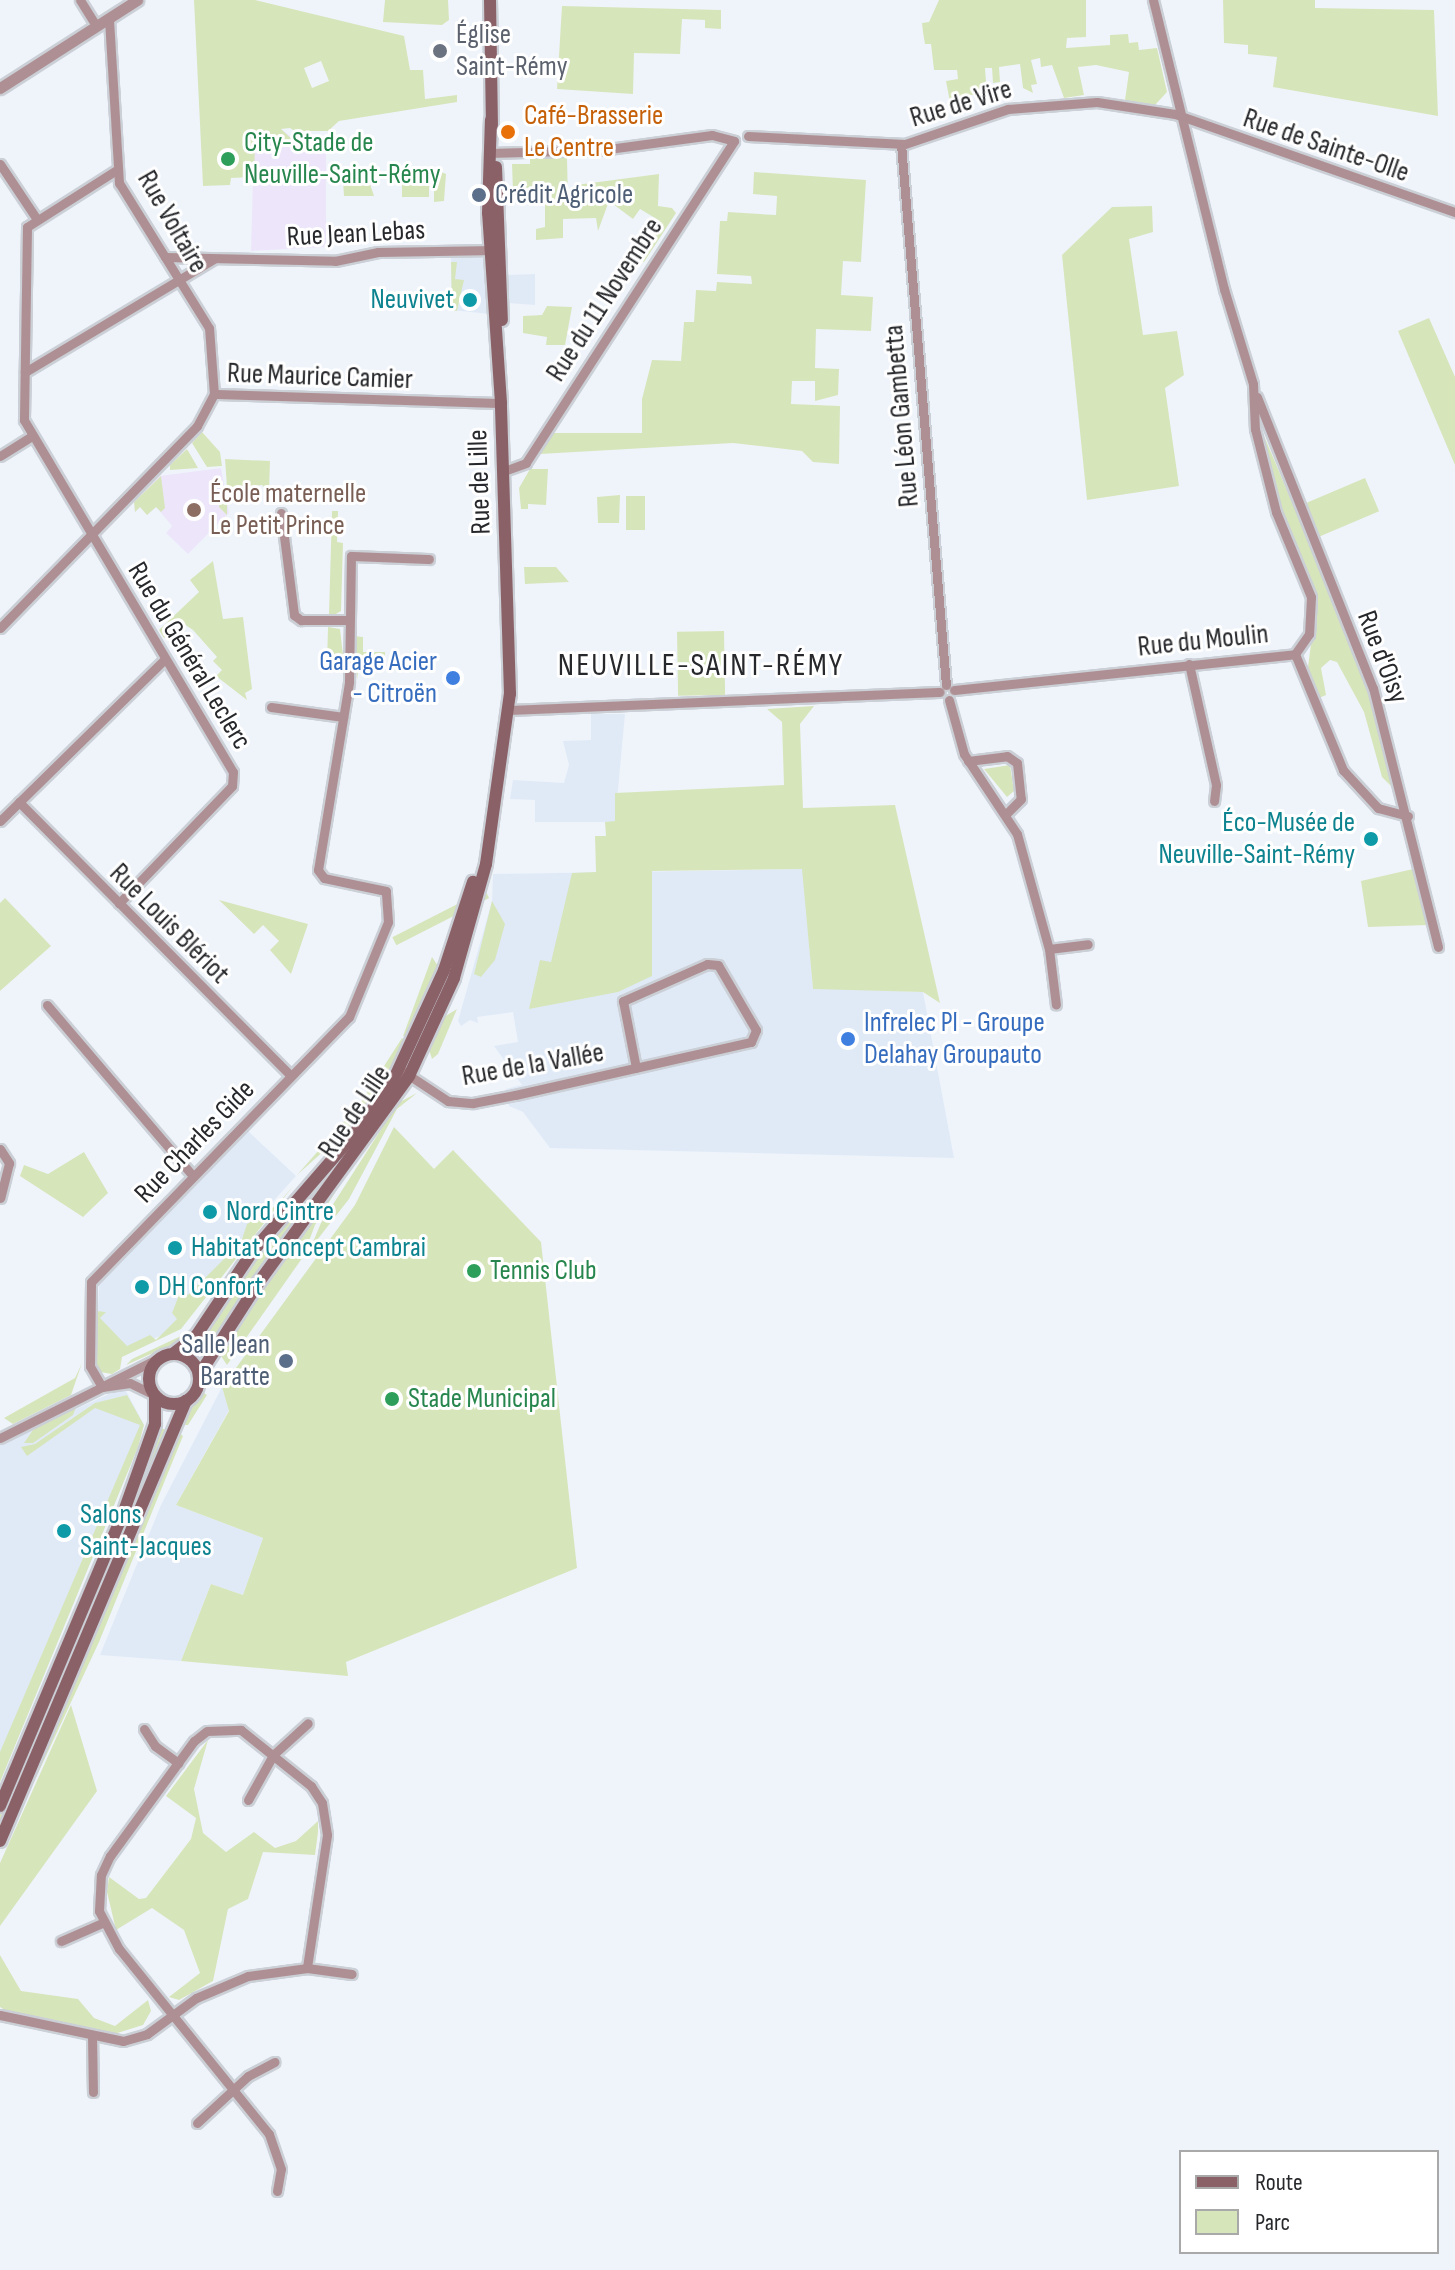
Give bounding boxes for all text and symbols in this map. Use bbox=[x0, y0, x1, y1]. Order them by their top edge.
place label: Église Saint-Rémy bbox=[456, 18, 568, 84]
marker: Église Saint-Rémy bbox=[431, 42, 449, 60]
street label: Rue de Vire bbox=[906, 73, 1016, 135]
place label: Café-Brasserie Le Centre bbox=[524, 99, 663, 165]
street label: Rue de Sainte-Olle bbox=[1239, 102, 1413, 190]
marker: Café-Brasserie Le Centre bbox=[499, 123, 517, 141]
place label: City-Stade de Neuville-Saint-Rémy bbox=[244, 126, 441, 192]
marker: City-Stade de Neuville-Saint-Rémy bbox=[219, 150, 237, 168]
street label: Rue Voltaire bbox=[129, 165, 215, 279]
place label: Crédit Agricole bbox=[495, 178, 633, 212]
marker: Crédit Agricole bbox=[470, 186, 488, 204]
street label: Rue du 11 Novembre bbox=[540, 212, 670, 388]
street label: Rue Jean Lebas bbox=[286, 214, 426, 254]
place label: Neuvivet bbox=[370, 283, 454, 317]
marker: Neuvivet bbox=[461, 291, 479, 309]
street label: Rue Léon Gambetta bbox=[877, 323, 927, 509]
street label: Rue Maurice Camier bbox=[227, 357, 413, 397]
street label: Rue de Lille bbox=[461, 429, 499, 535]
place label: École maternelle Le Petit Prince bbox=[210, 477, 366, 543]
marker: École maternelle Le Petit Prince bbox=[185, 501, 203, 519]
street label: Rue du Général Leclerc bbox=[120, 556, 258, 756]
street label: Rue d'Oisy bbox=[1349, 606, 1415, 708]
street label: Rue du Moulin bbox=[1136, 617, 1270, 665]
place label: Garage Acier - Citroën bbox=[319, 645, 437, 711]
district label: NEUVILLE-SAINT-RÉMY bbox=[558, 647, 844, 685]
marker: Garage Acier - Citroën bbox=[444, 669, 462, 687]
place label: Éco-Musée de Neuville-Saint-Rémy bbox=[1158, 806, 1355, 872]
marker: Éco-Musée de Neuville-Saint-Rémy bbox=[1362, 830, 1380, 848]
street label: Rue Louis Blériot bbox=[102, 857, 236, 991]
place label: Infrelec Pl - Groupe Delahay Groupauto bbox=[864, 1006, 1045, 1072]
marker: Infrelec Pl - Groupe Delahay Groupauto bbox=[839, 1030, 857, 1048]
street label: Rue de la Vallée bbox=[459, 1036, 607, 1094]
street label: Rue de Lille bbox=[312, 1059, 398, 1165]
street label: Rue Charles Gide bbox=[128, 1074, 262, 1210]
place label: Nord Cintre bbox=[226, 1195, 334, 1229]
marker: Nord Cintre bbox=[201, 1203, 219, 1221]
place label: Habitat Concept Cambrai bbox=[191, 1231, 426, 1265]
marker: Habitat Concept Cambrai bbox=[166, 1239, 184, 1257]
place label: Tennis Club bbox=[490, 1254, 597, 1288]
marker: Tennis Club bbox=[465, 1262, 483, 1280]
place label: DH Confort bbox=[158, 1270, 263, 1304]
marker: DH Confort bbox=[133, 1278, 151, 1296]
place label: Salle Jean Baratte bbox=[181, 1328, 270, 1394]
marker: Salle Jean Baratte bbox=[277, 1352, 295, 1370]
place label: Stade Municipal bbox=[408, 1382, 556, 1416]
marker: Stade Municipal bbox=[383, 1390, 401, 1408]
place label: Salons Saint-Jacques bbox=[80, 1498, 212, 1564]
marker: Salons Saint-Jacques bbox=[55, 1522, 73, 1540]
legend bbox=[1179, 2150, 1439, 2254]
text: Route bbox=[1255, 2168, 1303, 2197]
text: Parc bbox=[1255, 2208, 1290, 2237]

